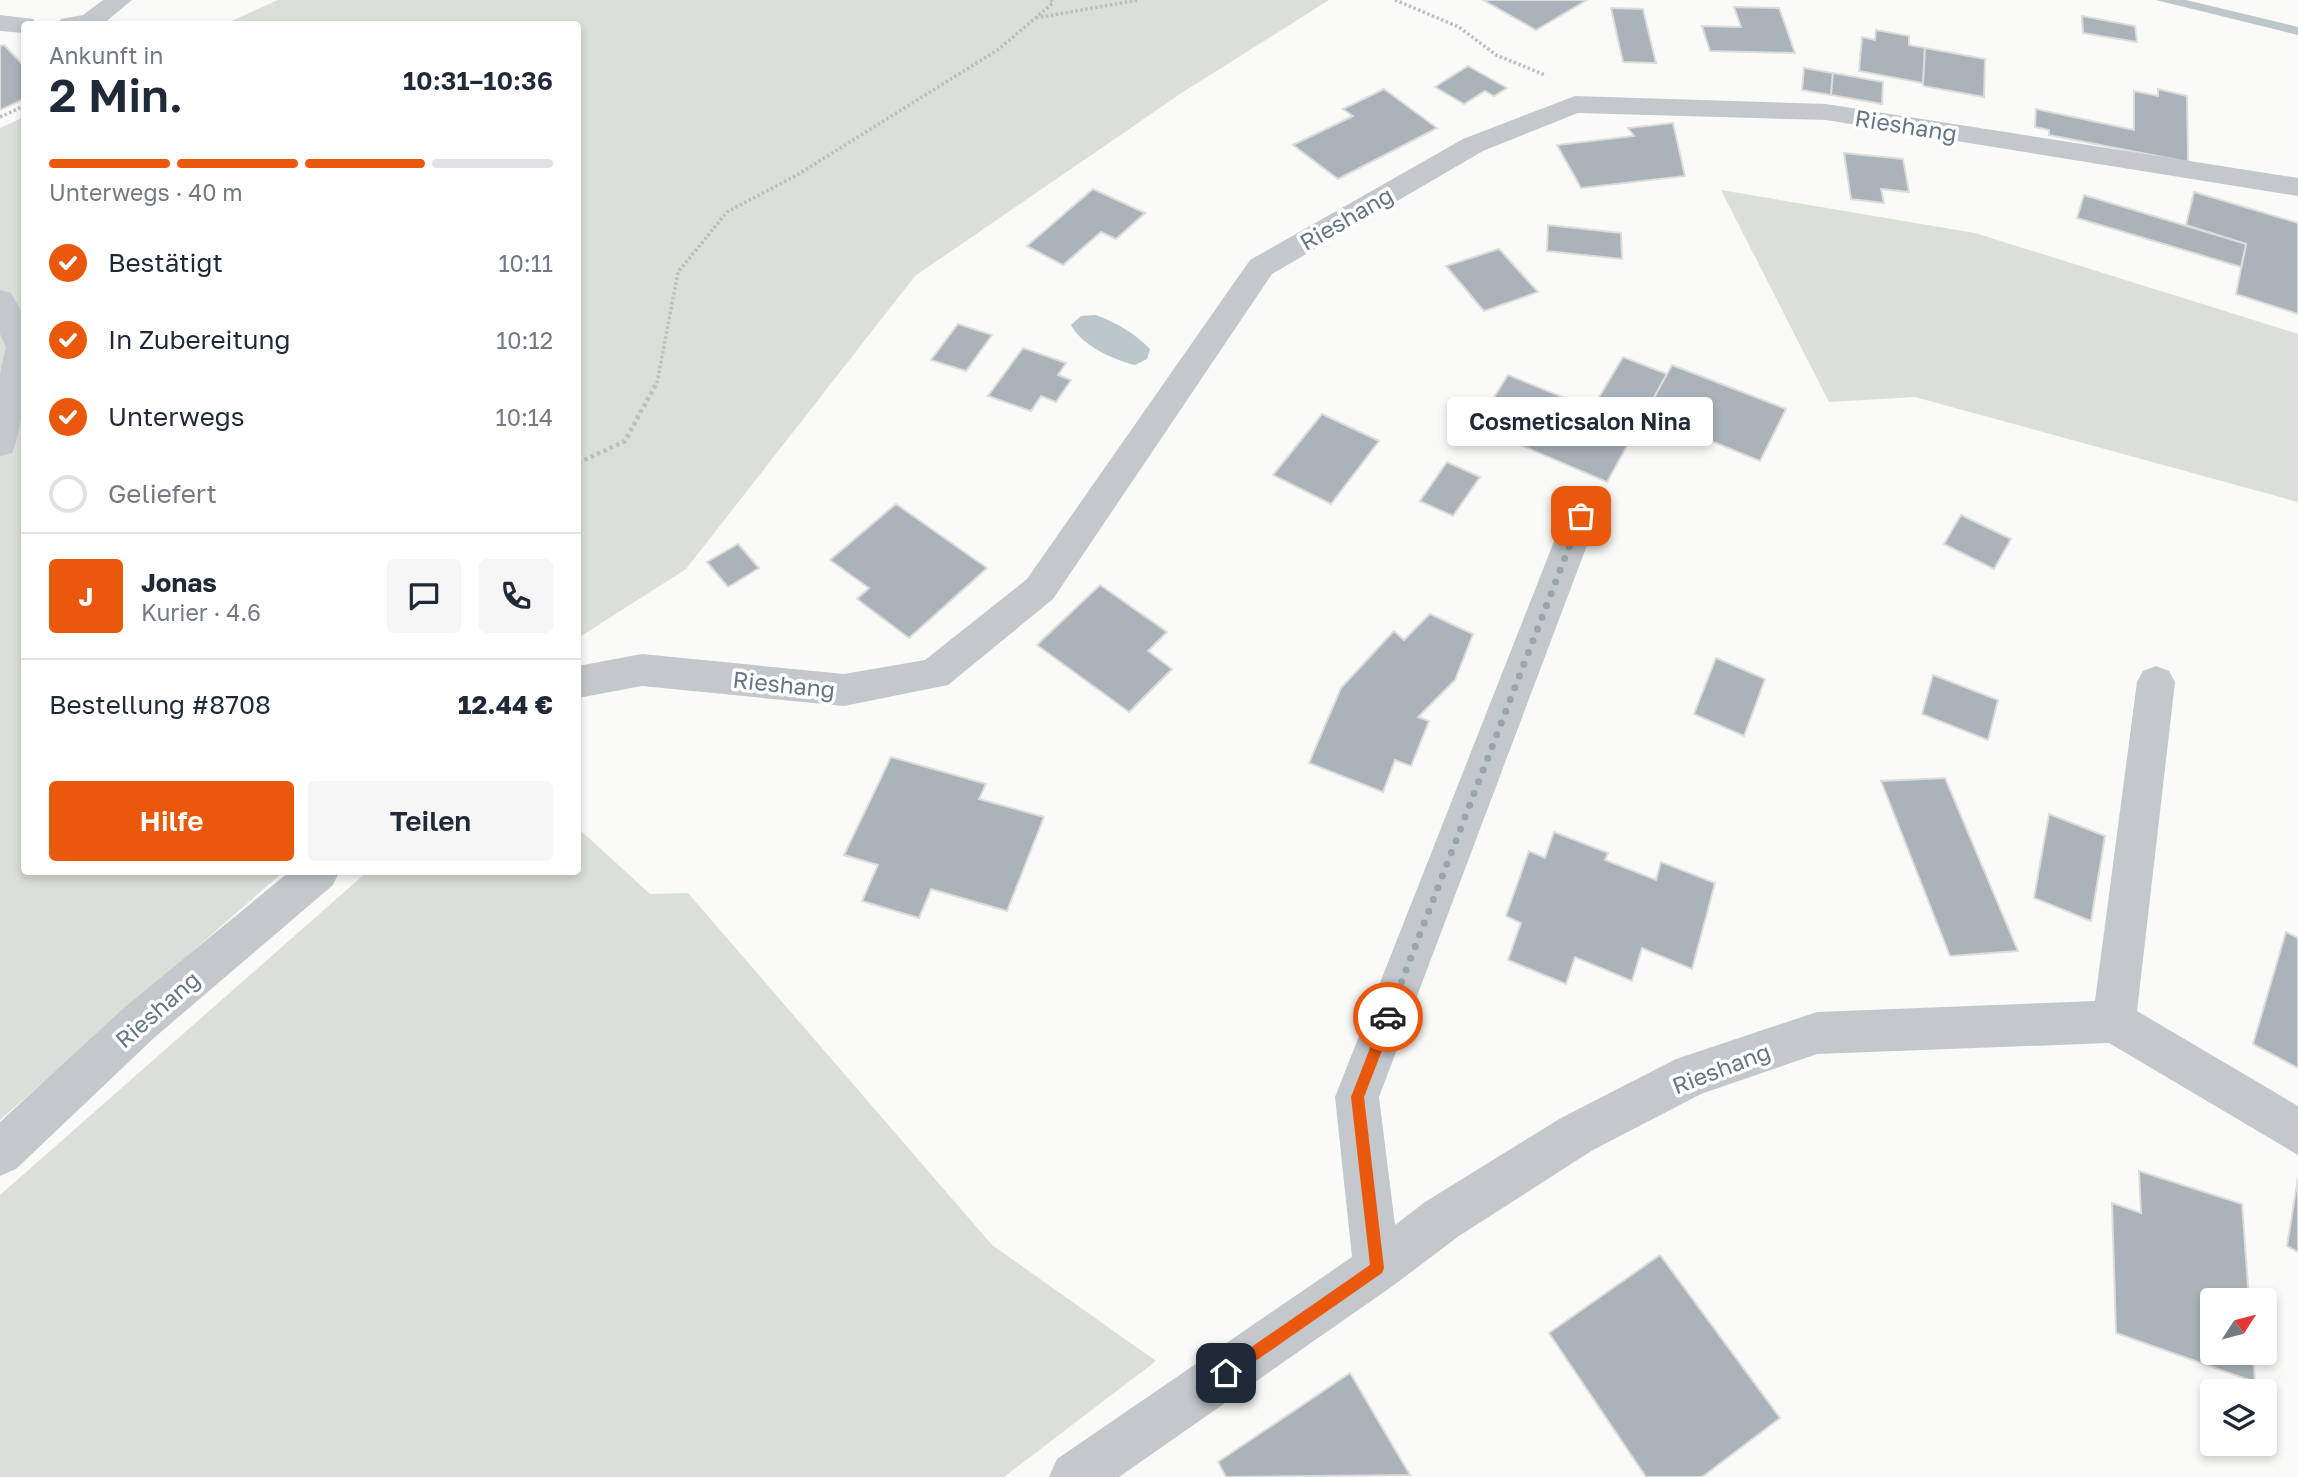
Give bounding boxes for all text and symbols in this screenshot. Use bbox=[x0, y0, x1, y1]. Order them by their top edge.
text: Ankunft in bbox=[49, 41, 164, 69]
text: 10:31–10:36 bbox=[403, 65, 553, 96]
text: 2 Min. bbox=[49, 67, 183, 122]
street label: Rieshang bbox=[1853, 103, 1959, 147]
text: Unterwegs · 40 m bbox=[49, 178, 243, 206]
street label: Rieshang bbox=[1295, 180, 1397, 256]
icon: check bbox=[49, 244, 87, 282]
text: Bestätigt bbox=[108, 247, 223, 278]
text: 10:11 bbox=[498, 249, 553, 277]
icon: check bbox=[49, 321, 87, 359]
text: In Zubereitung bbox=[108, 324, 291, 355]
text: 10:12 bbox=[496, 326, 553, 354]
callout: Cosmeticsalon Nina bbox=[1448, 397, 1714, 446]
icon: check bbox=[49, 398, 87, 436]
text: Unterwegs bbox=[108, 401, 245, 432]
text: 10:14 bbox=[496, 403, 553, 431]
text: Cosmeticsalon Nina bbox=[1469, 407, 1691, 435]
text: Geliefert bbox=[108, 478, 217, 509]
pin bbox=[1551, 486, 1611, 546]
icon: bag bbox=[1562, 497, 1600, 535]
button: chat bbox=[387, 559, 461, 633]
button: phone bbox=[479, 559, 553, 633]
text: Jonas bbox=[141, 567, 217, 598]
text: J bbox=[79, 581, 93, 612]
text: Kurier · 4.6 bbox=[141, 598, 261, 626]
street label: Rieshang bbox=[731, 665, 837, 703]
text: Bestellung #8708 bbox=[49, 689, 271, 720]
text: 12.44 € bbox=[458, 689, 553, 720]
button: Hilfe bbox=[49, 781, 294, 861]
button: Teilen bbox=[308, 781, 553, 861]
street label: Rieshang bbox=[109, 965, 205, 1053]
courier bbox=[1353, 982, 1423, 1052]
icon: car bbox=[1369, 998, 1407, 1036]
street label: Rieshang bbox=[1668, 1037, 1774, 1099]
north arrow bbox=[2200, 1288, 2277, 1365]
map controls bbox=[2200, 1288, 2277, 1456]
pin bbox=[1196, 1343, 1256, 1403]
icon: home bbox=[1207, 1354, 1245, 1392]
button: layers bbox=[2200, 1379, 2277, 1456]

